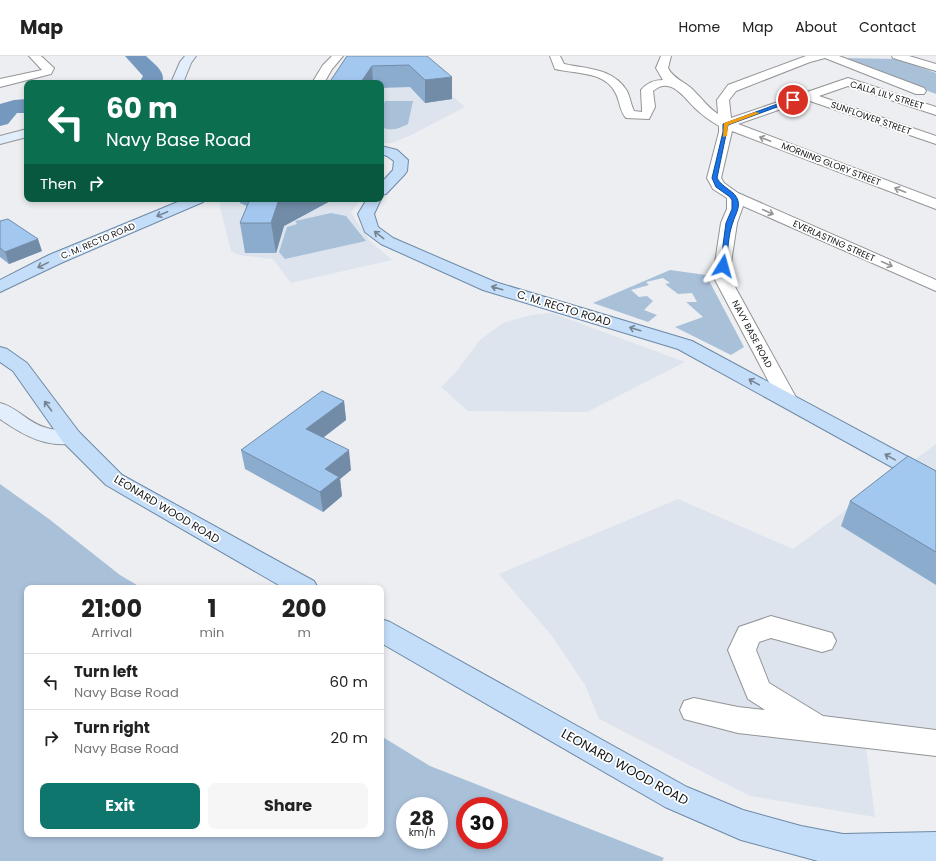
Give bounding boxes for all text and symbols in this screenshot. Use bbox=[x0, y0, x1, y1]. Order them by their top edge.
text: Map bbox=[20, 14, 63, 41]
text: Home bbox=[678, 17, 720, 37]
text: Map bbox=[742, 17, 773, 37]
text: About bbox=[795, 17, 837, 37]
text: Contact bbox=[859, 17, 916, 37]
street label: CALLA LILY STREET bbox=[849, 78, 926, 112]
pin bbox=[776, 83, 810, 117]
text: 60 m bbox=[106, 89, 178, 128]
icon: arrive bbox=[782, 89, 804, 111]
icon: left bbox=[40, 96, 92, 148]
street label: SUNFLOWER STREET bbox=[829, 99, 913, 137]
text: Navy Base Road bbox=[106, 127, 251, 152]
one-way arrow bbox=[759, 135, 771, 143]
street label: MORNING GLORY STREET bbox=[780, 140, 882, 189]
icon: right bbox=[85, 172, 107, 194]
text: Then bbox=[40, 173, 77, 194]
one-way arrow bbox=[894, 186, 906, 194]
one-way arrow bbox=[762, 209, 774, 216]
one-way arrow bbox=[157, 211, 169, 218]
street label: EVERLASTING STREET bbox=[791, 218, 877, 265]
street label: C. M. RECTO ROAD bbox=[59, 220, 137, 262]
one-way arrow bbox=[374, 231, 385, 239]
position arrow bbox=[702, 245, 744, 287]
one-way arrow bbox=[881, 261, 893, 268]
one-way arrow bbox=[37, 262, 49, 269]
one-way arrow bbox=[491, 284, 504, 292]
street label: C. M. RECTO ROAD bbox=[515, 286, 613, 330]
street label: NAVY BASE ROAD bbox=[729, 298, 775, 370]
one-way arrow bbox=[629, 325, 642, 332]
one-way arrow bbox=[748, 377, 760, 385]
one-way arrow bbox=[44, 401, 52, 412]
one-way arrow bbox=[884, 452, 896, 460]
street label: LEONARD WOOD ROAD bbox=[111, 471, 223, 547]
text: 21:00 bbox=[81, 592, 142, 625]
text: 1 bbox=[207, 592, 216, 625]
text: 200 bbox=[282, 592, 327, 625]
text: Arrival bbox=[91, 623, 132, 642]
text: min bbox=[199, 623, 224, 642]
text: m bbox=[297, 623, 311, 642]
text: Turn left bbox=[74, 661, 138, 682]
icon: left bbox=[40, 671, 62, 693]
text: 60 m bbox=[330, 671, 368, 692]
text: Navy Base Road bbox=[74, 683, 179, 702]
text: Turn right bbox=[74, 717, 150, 738]
street label: LEONARD WOOD ROAD bbox=[558, 724, 692, 810]
icon: right bbox=[40, 727, 62, 749]
text: 20 m bbox=[330, 727, 368, 748]
text: Navy Base Road bbox=[74, 739, 179, 758]
button: Exit bbox=[40, 783, 200, 829]
button: Share bbox=[208, 783, 368, 829]
speed limit sign: 30 bbox=[456, 797, 508, 849]
text: 28 bbox=[410, 804, 434, 832]
text: km/h bbox=[409, 825, 435, 840]

